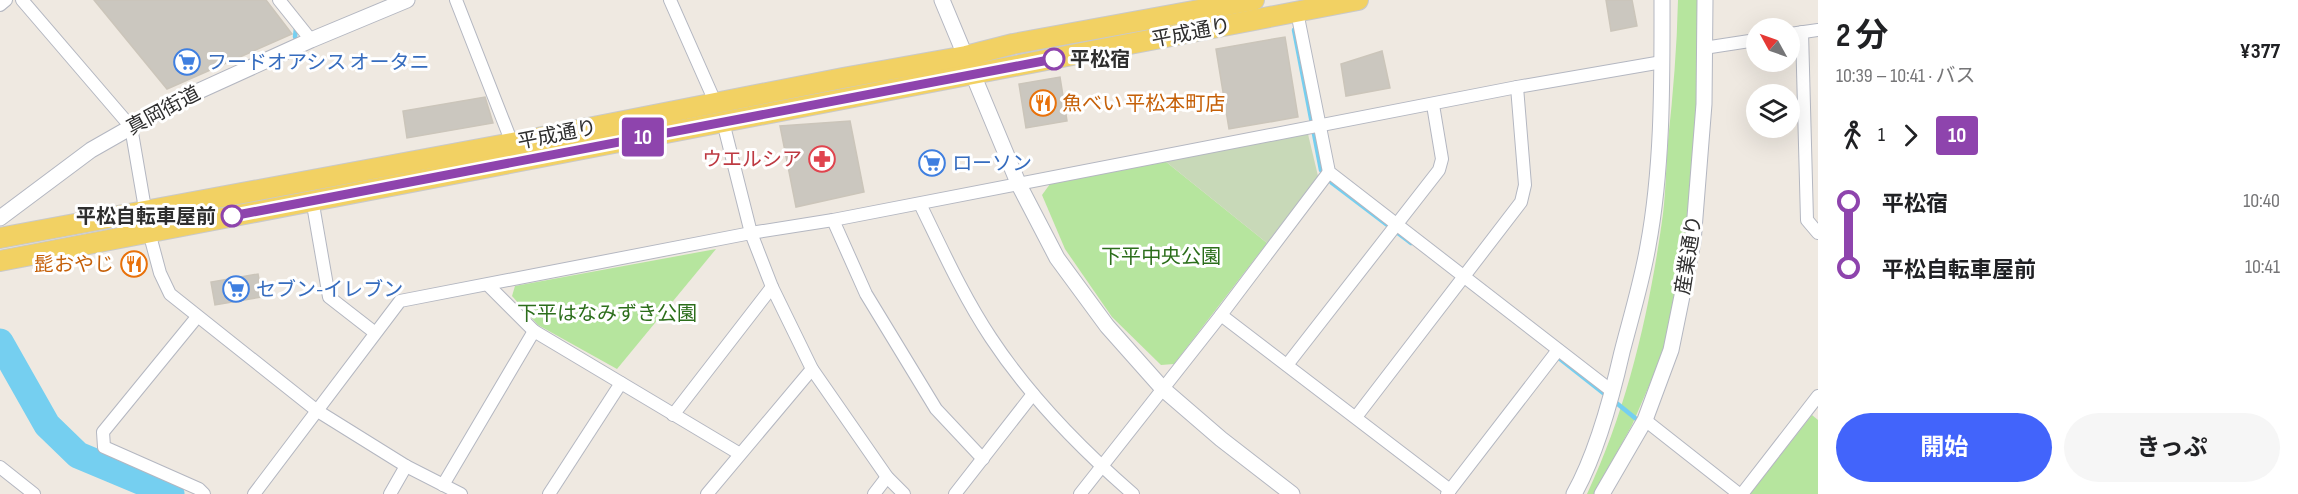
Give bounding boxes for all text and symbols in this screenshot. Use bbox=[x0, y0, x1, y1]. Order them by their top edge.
street label: 平成通り bbox=[1150, 14, 1233, 52]
text: 2 分 bbox=[1836, 16, 1889, 56]
north arrow bbox=[1746, 18, 1800, 72]
map controls bbox=[1746, 18, 1800, 138]
text: ¥377 bbox=[2240, 38, 2280, 65]
supermarket icon: フードオアシス オータニ bbox=[172, 47, 202, 77]
marker: 平松宿 bbox=[1043, 48, 1065, 70]
place label: 平松宿 bbox=[1070, 48, 1130, 72]
place label: フードオアシス オータニ bbox=[207, 51, 429, 75]
text: 10:39 – 10:41 · バス bbox=[1836, 64, 1975, 88]
street label: 真岡街道 bbox=[123, 82, 204, 140]
button: layers bbox=[1746, 84, 1800, 138]
restaurant icon: 魚べい 平松本町店 bbox=[1028, 88, 1058, 118]
place label: 魚べい 平松本町店 bbox=[1062, 92, 1225, 116]
street label: 平成通り bbox=[516, 116, 599, 154]
line badge: 10 bbox=[616, 118, 670, 156]
icon: walk bbox=[1836, 119, 1869, 152]
icon: forward bbox=[1894, 119, 1927, 152]
text: 1 bbox=[1878, 123, 1885, 147]
text: 10 bbox=[1948, 123, 1966, 148]
text: 10 bbox=[634, 125, 652, 150]
pharmacy icon: ウエルシア bbox=[807, 144, 837, 174]
place label: ウエルシア bbox=[702, 148, 802, 172]
supermarket icon: ローソン bbox=[917, 148, 947, 178]
place label: ローソン bbox=[952, 152, 1032, 176]
text: 10:40 bbox=[2243, 189, 2280, 213]
text: 平松宿 bbox=[1882, 191, 1948, 218]
place label: 平松自転車屋前 bbox=[76, 205, 216, 229]
marker: 平松自転車屋前 bbox=[221, 205, 243, 227]
street label: 産業通り bbox=[1671, 214, 1707, 297]
park label: 下平中央公園 bbox=[1101, 245, 1221, 269]
restaurant icon: 髭おやじ bbox=[119, 249, 149, 279]
place label: 髭おやじ bbox=[34, 253, 114, 277]
text: 10:41 bbox=[2245, 255, 2280, 279]
text: 平松自転車屋前 bbox=[1882, 257, 2036, 284]
supermarket icon: セブン-イレブン bbox=[221, 274, 251, 304]
place label: セブン-イレブン bbox=[256, 278, 403, 302]
park label: 下平はなみずき公園 bbox=[517, 302, 697, 326]
button: 開始 bbox=[1836, 413, 2052, 482]
button: きっぷ bbox=[2064, 413, 2280, 482]

